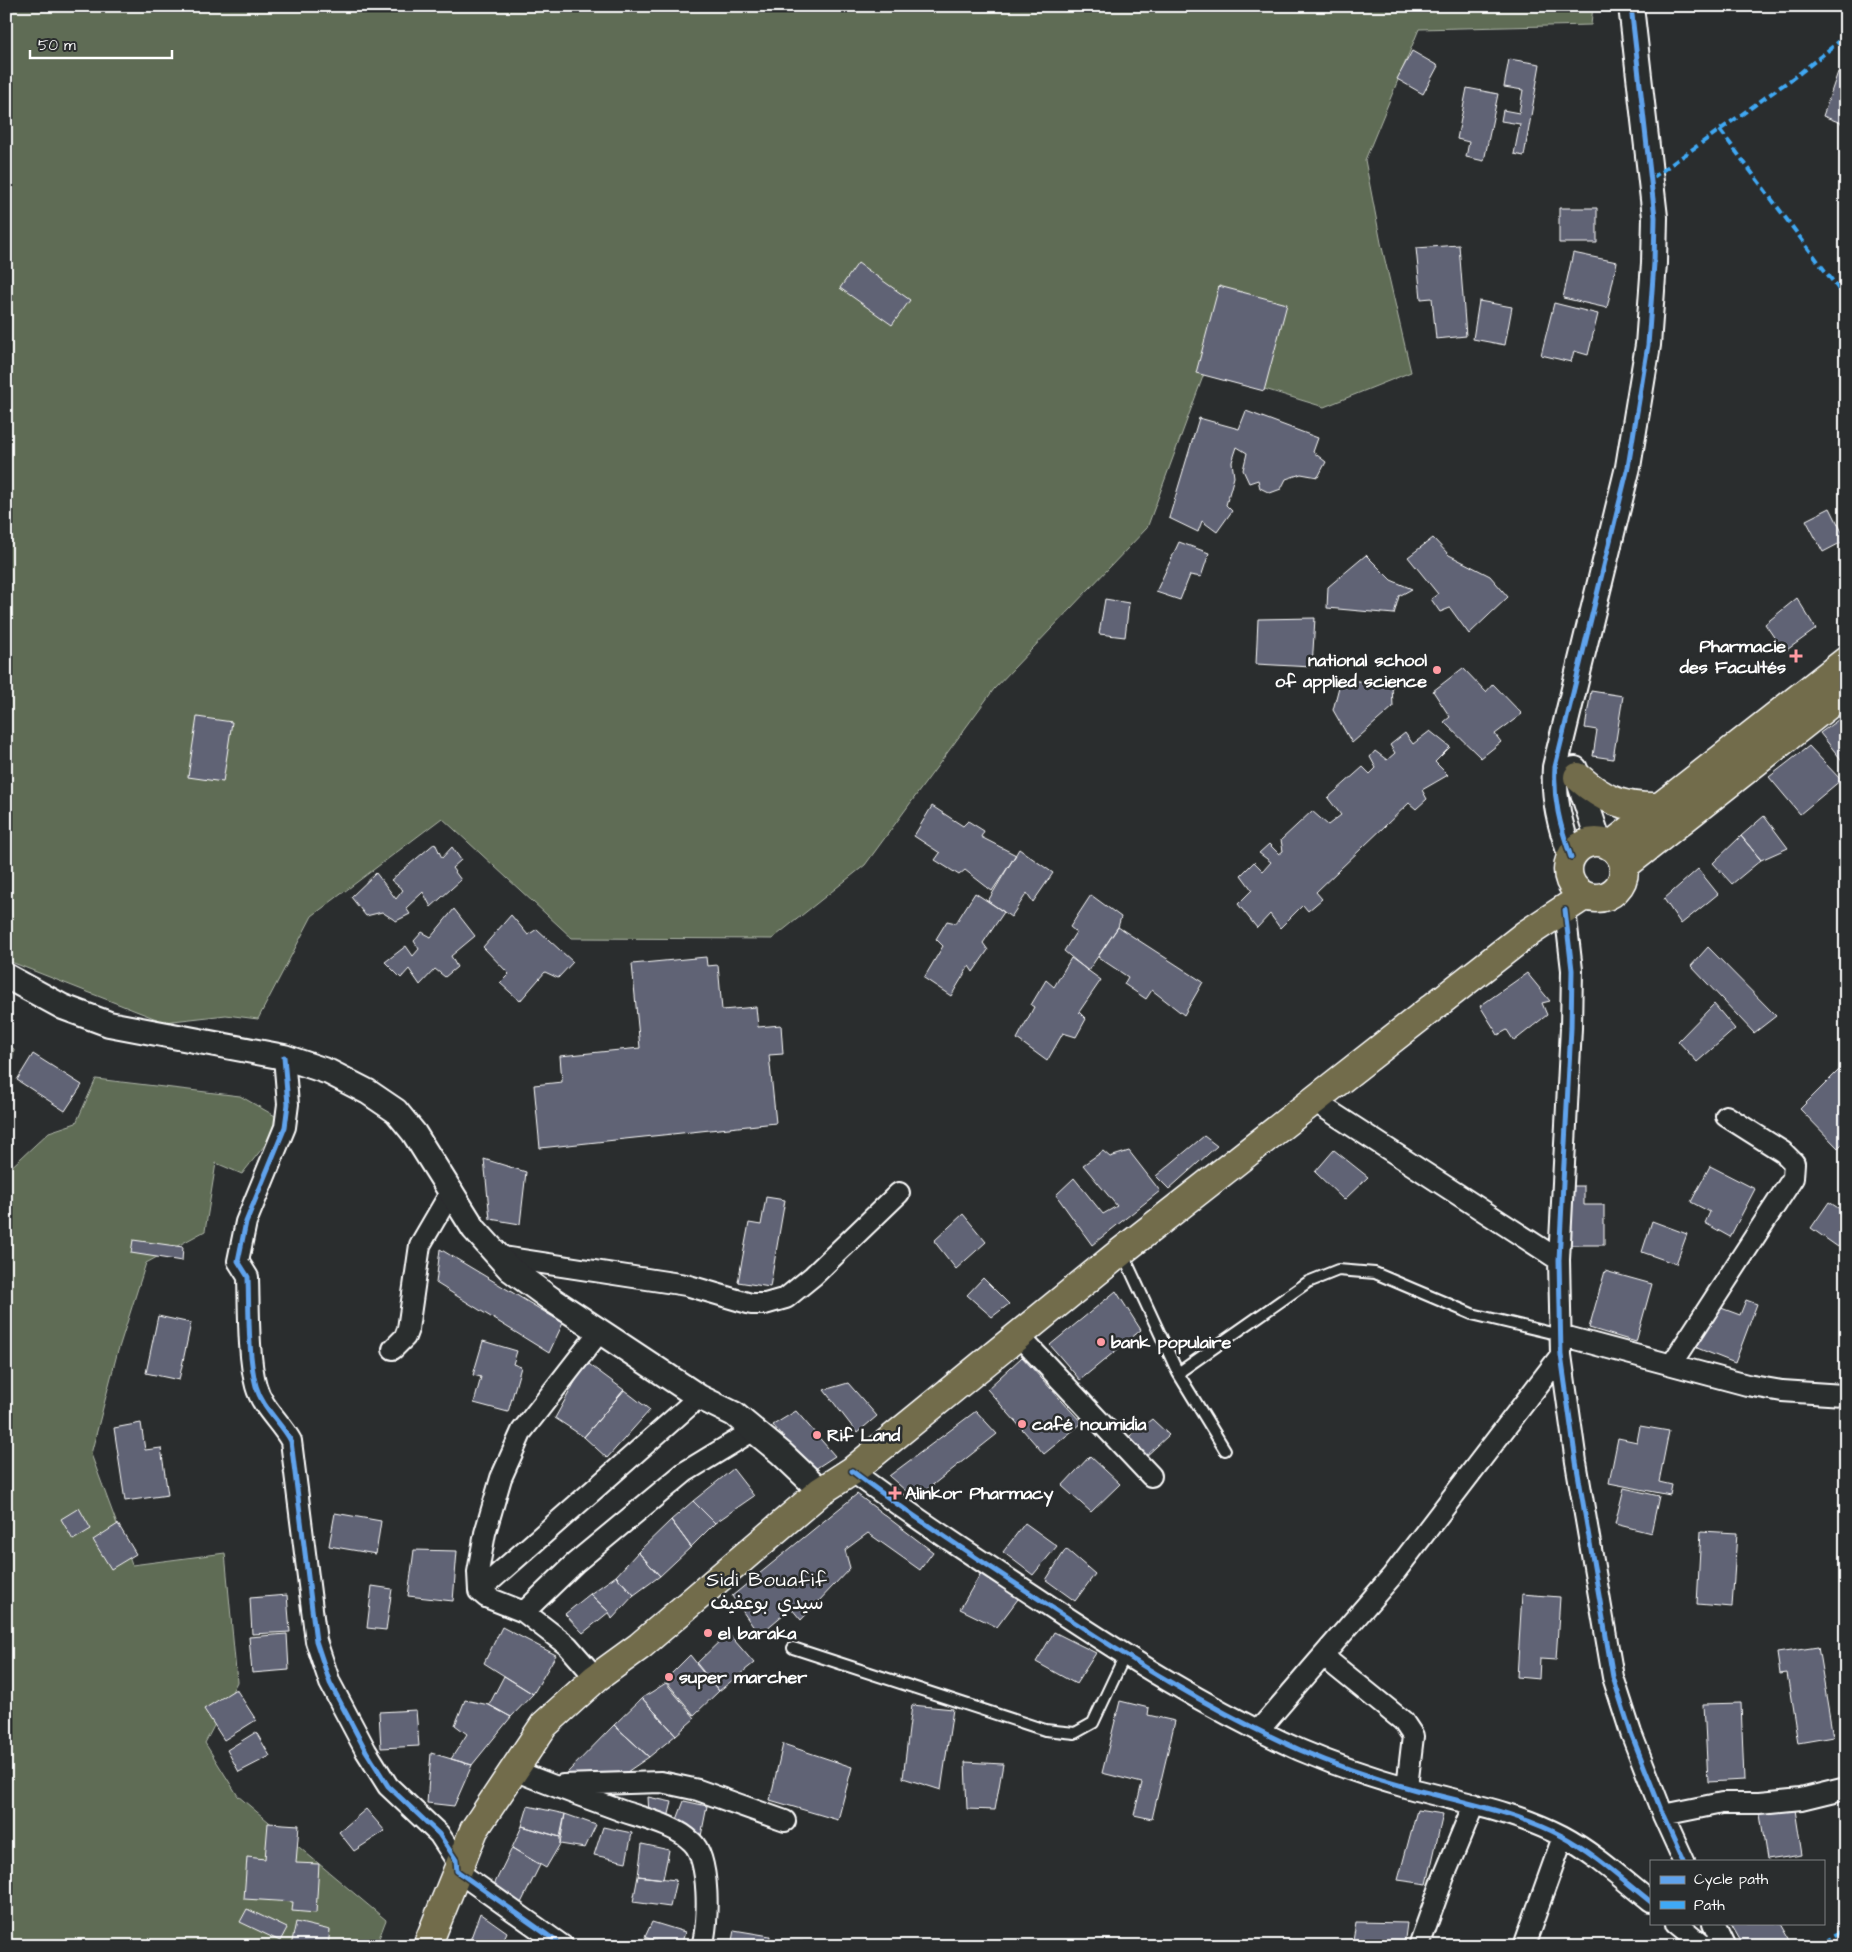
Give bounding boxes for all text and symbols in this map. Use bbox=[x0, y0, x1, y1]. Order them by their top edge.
scale bar bbox=[30, 28, 172, 60]
text: 50 m bbox=[38, 35, 76, 56]
place label: Pharmacie des Facultés bbox=[1679, 634, 1786, 680]
place label: national school of applied science bbox=[1275, 648, 1427, 694]
marker: Pharmacie des Facultés bbox=[1790, 650, 1802, 662]
marker: national school of applied science bbox=[1431, 664, 1443, 676]
place label: bank populaire bbox=[1111, 1330, 1231, 1355]
marker: bank populaire bbox=[1095, 1336, 1107, 1348]
place label: café noumidia bbox=[1032, 1412, 1147, 1437]
marker: café noumidia bbox=[1016, 1418, 1028, 1430]
place label: Rif Land bbox=[827, 1423, 901, 1448]
marker: Rif Land bbox=[811, 1429, 823, 1441]
place label: Alinkor Pharmacy bbox=[905, 1481, 1053, 1507]
marker: Alinkor Pharmacy bbox=[889, 1487, 901, 1499]
district label: Sidi Bouafif سيدي بوعفيف bbox=[706, 1566, 828, 1617]
place label: el baraka bbox=[718, 1621, 797, 1646]
marker: el baraka bbox=[702, 1627, 714, 1639]
place label: super marcher bbox=[679, 1665, 807, 1690]
marker: super marcher bbox=[663, 1671, 675, 1683]
legend bbox=[1650, 1860, 1824, 1924]
text: Cycle path bbox=[1694, 1869, 1769, 1891]
text: Path bbox=[1694, 1895, 1725, 1916]

